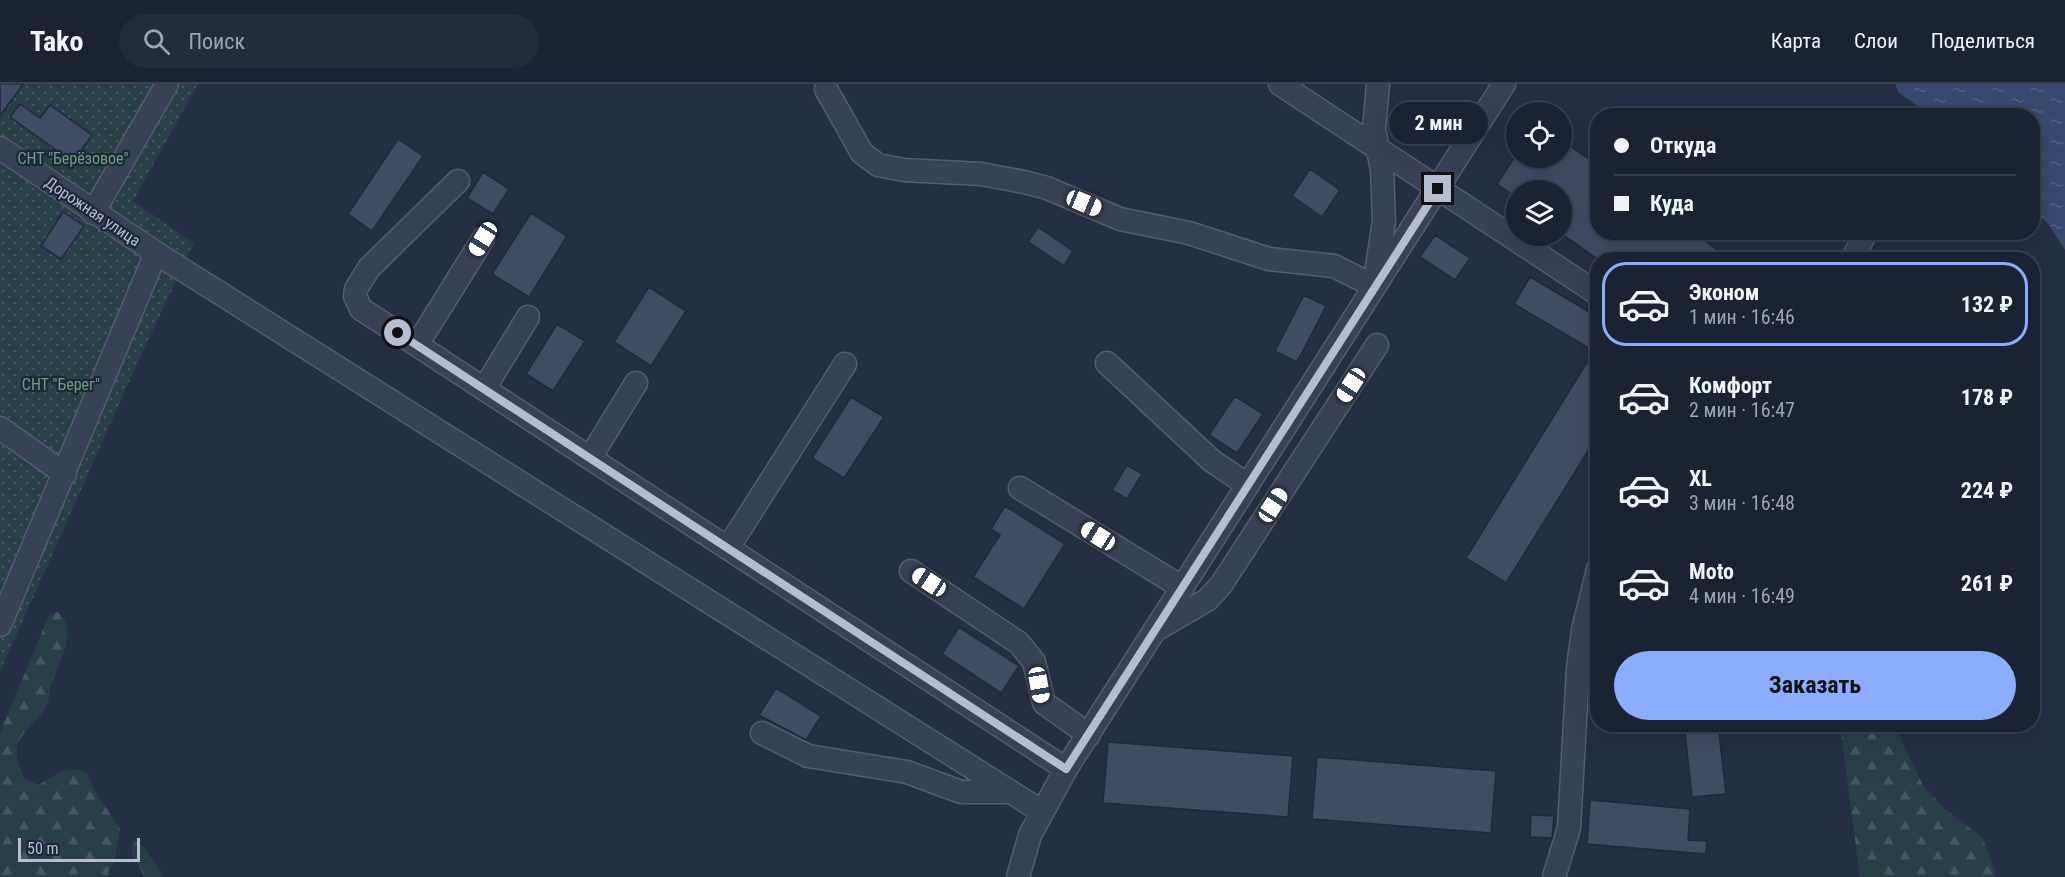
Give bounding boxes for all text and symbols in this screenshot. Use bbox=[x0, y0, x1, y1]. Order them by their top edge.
search box bbox=[119, 14, 539, 68]
text: Tako bbox=[30, 25, 83, 58]
icon: search bbox=[140, 25, 173, 58]
text: Поиск bbox=[188, 29, 245, 54]
text: Карта bbox=[1771, 29, 1821, 53]
text: Слои bbox=[1854, 29, 1898, 53]
text: Поделиться bbox=[1931, 29, 2035, 53]
callout: 2 мин bbox=[1388, 102, 1488, 144]
map controls bbox=[1506, 102, 1572, 246]
button: locate bbox=[1506, 102, 1572, 168]
text: 2 мин bbox=[1415, 111, 1462, 135]
text: Откуда bbox=[1650, 133, 1716, 158]
park label: СНТ "Берёзовое" bbox=[17, 149, 129, 168]
street label: Дорожная улица bbox=[41, 173, 144, 250]
route end bbox=[1424, 175, 1451, 202]
button: layers bbox=[1506, 180, 1572, 246]
car bbox=[1064, 188, 1104, 218]
text: Куда bbox=[1650, 191, 1694, 216]
car bbox=[466, 219, 500, 259]
icon: car bbox=[1617, 277, 1671, 331]
text: Эконом bbox=[1689, 280, 1759, 305]
text: 132 ₽ bbox=[1961, 292, 2013, 317]
text: 1 мин · 16:46 bbox=[1689, 305, 1795, 329]
route start bbox=[384, 319, 411, 346]
car bbox=[1334, 365, 1368, 405]
icon: car bbox=[1617, 370, 1671, 424]
text: Комфорт bbox=[1689, 373, 1772, 398]
park label: СНТ "Берег" bbox=[22, 375, 100, 394]
text: 178 ₽ bbox=[1961, 385, 2013, 410]
text: 2 мин · 16:47 bbox=[1689, 398, 1795, 422]
icon: car bbox=[1617, 463, 1671, 517]
text: XL bbox=[1689, 466, 1712, 491]
text: 224 ₽ bbox=[1961, 478, 2013, 503]
car bbox=[1256, 485, 1290, 525]
text: 3 мин · 16:48 bbox=[1689, 491, 1795, 515]
car bbox=[1078, 519, 1118, 553]
icon: car bbox=[1617, 556, 1671, 610]
text: Moto bbox=[1689, 559, 1734, 584]
car bbox=[909, 565, 949, 599]
text: 261 ₽ bbox=[1961, 571, 2013, 596]
text: 4 мин · 16:49 bbox=[1689, 584, 1795, 608]
button: Заказать bbox=[1614, 651, 2016, 720]
car bbox=[1027, 666, 1051, 704]
scale bar bbox=[18, 835, 140, 862]
text: 50 m bbox=[27, 839, 59, 858]

